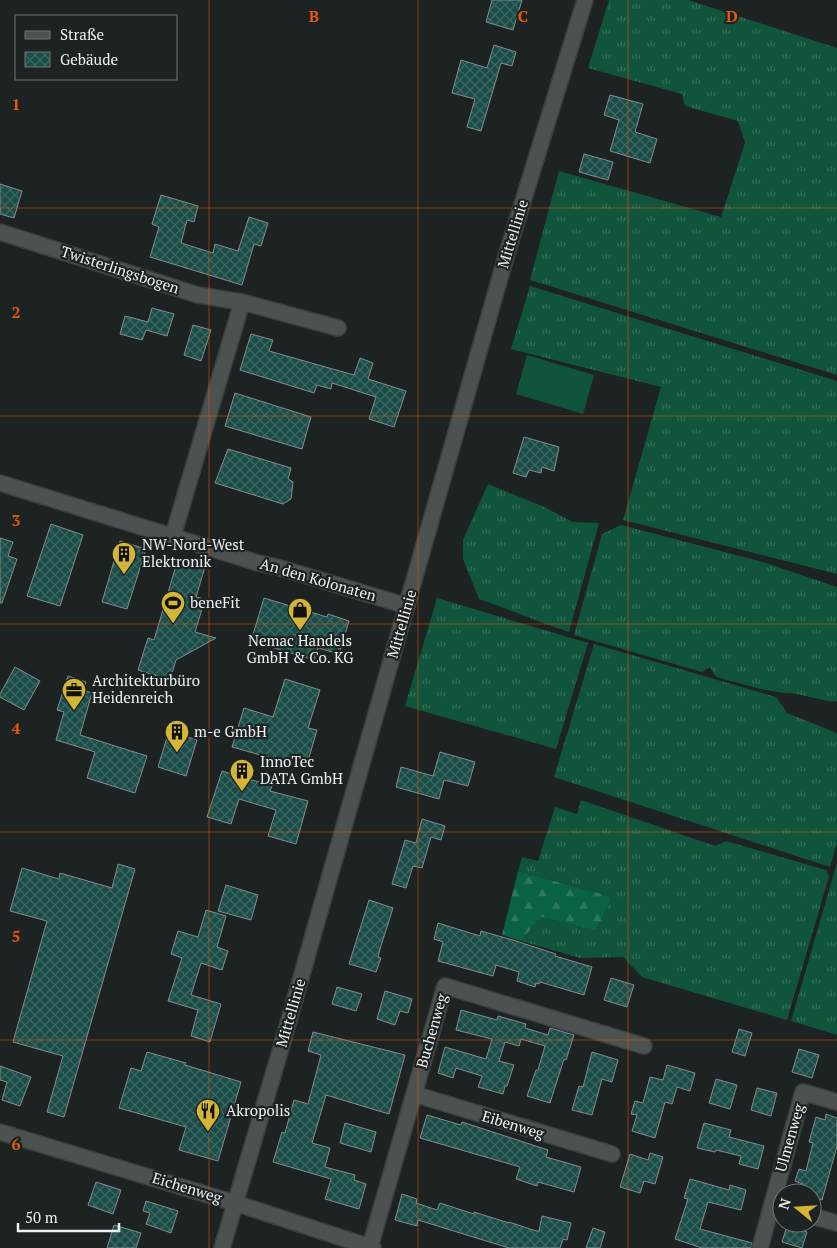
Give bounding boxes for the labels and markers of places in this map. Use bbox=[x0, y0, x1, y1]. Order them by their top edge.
place label: NW-Nord-West Elektronik bbox=[142, 534, 245, 571]
building icon: NW-Nord-West Elektronik bbox=[111, 541, 137, 575]
sports icon: beneFit bbox=[160, 590, 186, 624]
place label: beneFit bbox=[190, 592, 241, 612]
shop icon: Nemac Handels GmbH & Co. KG bbox=[287, 597, 313, 631]
place label: Nemac Handels GmbH & Co. KG bbox=[246, 630, 354, 667]
place label: Architekturbüro Heidenreich bbox=[92, 670, 200, 707]
office icon: Architekturbüro Heidenreich bbox=[61, 677, 87, 711]
building icon: m-e GmbH bbox=[164, 719, 190, 753]
place label: m-e GmbH bbox=[194, 721, 267, 741]
place label: InnoTec DATA GmbH bbox=[260, 751, 343, 788]
building icon: InnoTec DATA GmbH bbox=[229, 758, 255, 792]
restaurant icon: Akropolis bbox=[195, 1098, 221, 1132]
place label: Akropolis bbox=[226, 1100, 290, 1120]

